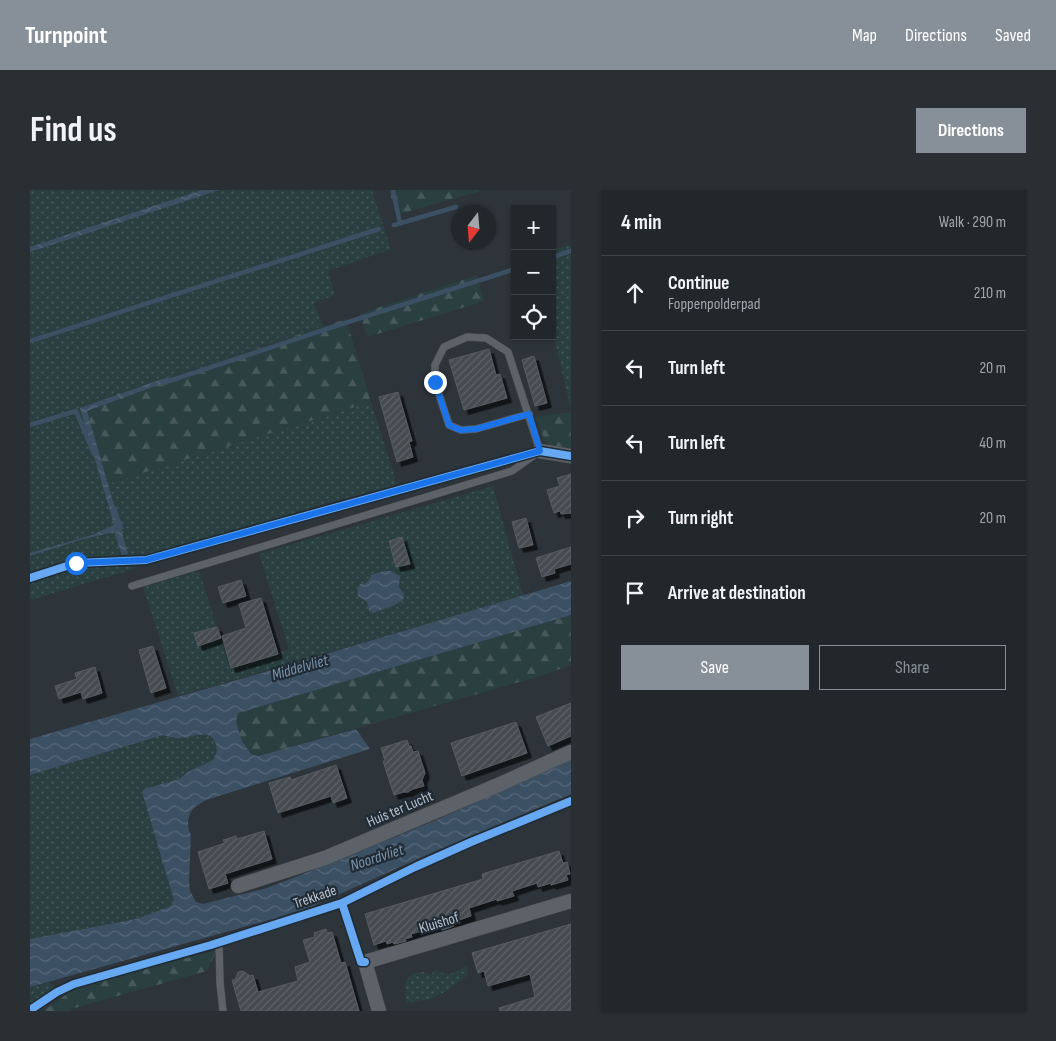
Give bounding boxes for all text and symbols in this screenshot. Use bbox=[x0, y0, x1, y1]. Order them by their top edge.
text: Turnpoint bbox=[25, 21, 107, 50]
text: Map bbox=[852, 25, 877, 46]
text: Directions bbox=[905, 25, 967, 46]
text: Saved bbox=[995, 25, 1031, 46]
button: Directions bbox=[916, 108, 1026, 153]
text: Find us bbox=[30, 109, 117, 152]
north arrow bbox=[451, 205, 496, 250]
map controls bbox=[511, 205, 556, 340]
button: + bbox=[511, 205, 556, 250]
text: 4 min bbox=[621, 210, 662, 235]
text: Walk · 290 m bbox=[939, 213, 1006, 232]
button: − bbox=[511, 250, 556, 295]
text: Continue bbox=[668, 272, 729, 295]
icon: ahead bbox=[621, 279, 649, 307]
text: 210 m bbox=[974, 284, 1006, 303]
button: locate bbox=[511, 295, 556, 340]
text: Foppenpolderpad bbox=[668, 295, 760, 314]
icon: left bbox=[621, 354, 649, 382]
text: Turn left bbox=[668, 357, 725, 380]
text: 20 m bbox=[979, 359, 1006, 378]
route end bbox=[424, 371, 447, 394]
icon: left bbox=[621, 429, 649, 457]
text: Turn left bbox=[668, 432, 725, 455]
text: 40 m bbox=[979, 434, 1006, 453]
icon: right bbox=[621, 504, 649, 532]
text: Turn right bbox=[668, 507, 733, 530]
text: 20 m bbox=[979, 509, 1006, 528]
route start bbox=[65, 552, 88, 575]
icon: arrive bbox=[621, 579, 649, 607]
text: Arrive at destination bbox=[668, 582, 806, 605]
button: Save bbox=[621, 645, 809, 690]
button: Share bbox=[819, 645, 1006, 690]
water label: Middelvliet bbox=[270, 651, 332, 685]
street label: Huis ter Lucht bbox=[364, 786, 437, 832]
water label: Noordvliet bbox=[348, 840, 407, 876]
street label: Trekkade bbox=[291, 881, 339, 913]
street label: Kluishof bbox=[417, 908, 462, 938]

